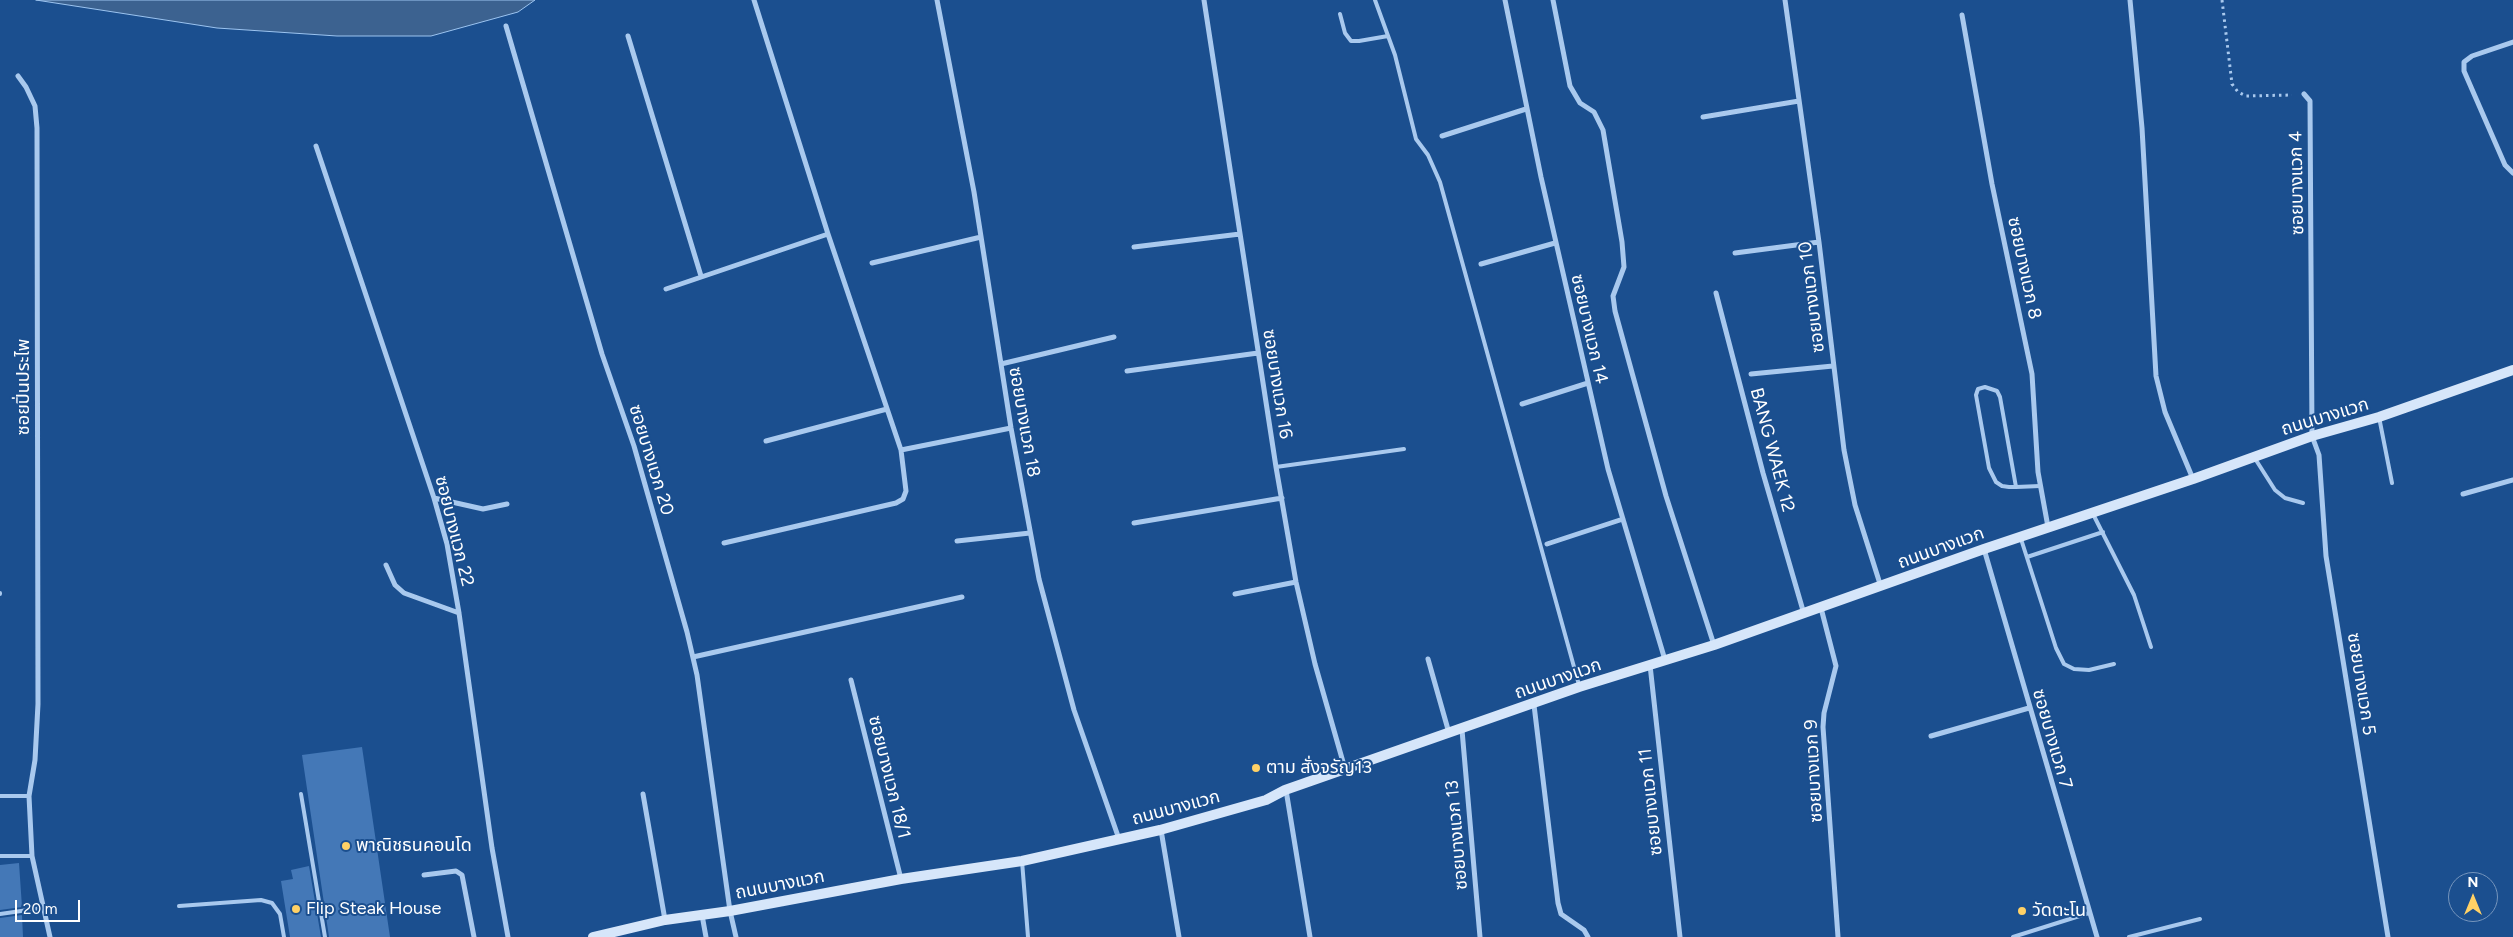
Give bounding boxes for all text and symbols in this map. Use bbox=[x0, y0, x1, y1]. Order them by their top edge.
street label: ซอยบางแวก 4 bbox=[2285, 131, 2309, 235]
street label: ซอยบางแวก 8 bbox=[2003, 215, 2045, 321]
street label: ซอยบางแวก 10 bbox=[1794, 240, 1830, 354]
street label: ซอยบางแวก 14 bbox=[1566, 272, 1612, 386]
street label: ซอยบางแวก 16 bbox=[1258, 328, 1296, 440]
street label: ซอยปิ่นประไพ bbox=[13, 339, 35, 435]
street label: ซอยบางแวก 18 bbox=[1004, 365, 1044, 479]
street label: BANG WAEK 12 bbox=[1745, 386, 1799, 514]
street label: ถนนบางแวก bbox=[2279, 393, 2371, 441]
street label: ซอยบางแวก 20 bbox=[624, 402, 678, 518]
street label: ซอยบางแวก 22 bbox=[430, 473, 478, 589]
street label: ถนนบางแวก bbox=[1895, 522, 1987, 574]
street label: ซอยบางแวก 5 bbox=[2342, 631, 2380, 737]
street label: ถนนบางแวก bbox=[1512, 654, 1604, 704]
street label: ซอยบางแวก 7 bbox=[2027, 687, 2077, 791]
street label: ซอยบางแวก 18/1 bbox=[863, 713, 915, 841]
street label: ซอยบางแวก 9 bbox=[1801, 719, 1827, 823]
street label: ซอยบางแวก 11 bbox=[1635, 747, 1667, 857]
place label: ตาม สั่งจรัญ13 bbox=[1266, 757, 1372, 779]
marker: ตาม สั่งจรัญ13 bbox=[1250, 762, 1262, 774]
street label: ซอยบางแวก 13 bbox=[1441, 779, 1473, 891]
street label: ถนนบางแวก bbox=[1130, 786, 1222, 830]
place label: พาณิชธนคอนโด bbox=[356, 835, 472, 857]
marker: พาณิชธนคอนโด bbox=[340, 840, 352, 852]
street label: ถนนบางแวก bbox=[734, 866, 826, 904]
north arrow bbox=[2448, 872, 2498, 922]
text: N bbox=[2468, 874, 2478, 891]
scale bar bbox=[18, 890, 82, 922]
place label: Flip Steak House bbox=[306, 898, 441, 920]
text: 20 m bbox=[23, 900, 57, 918]
place label: วัดตะโน bbox=[2032, 900, 2086, 922]
marker: Flip Steak House bbox=[290, 903, 302, 915]
marker: วัดตะโน bbox=[2016, 905, 2028, 917]

